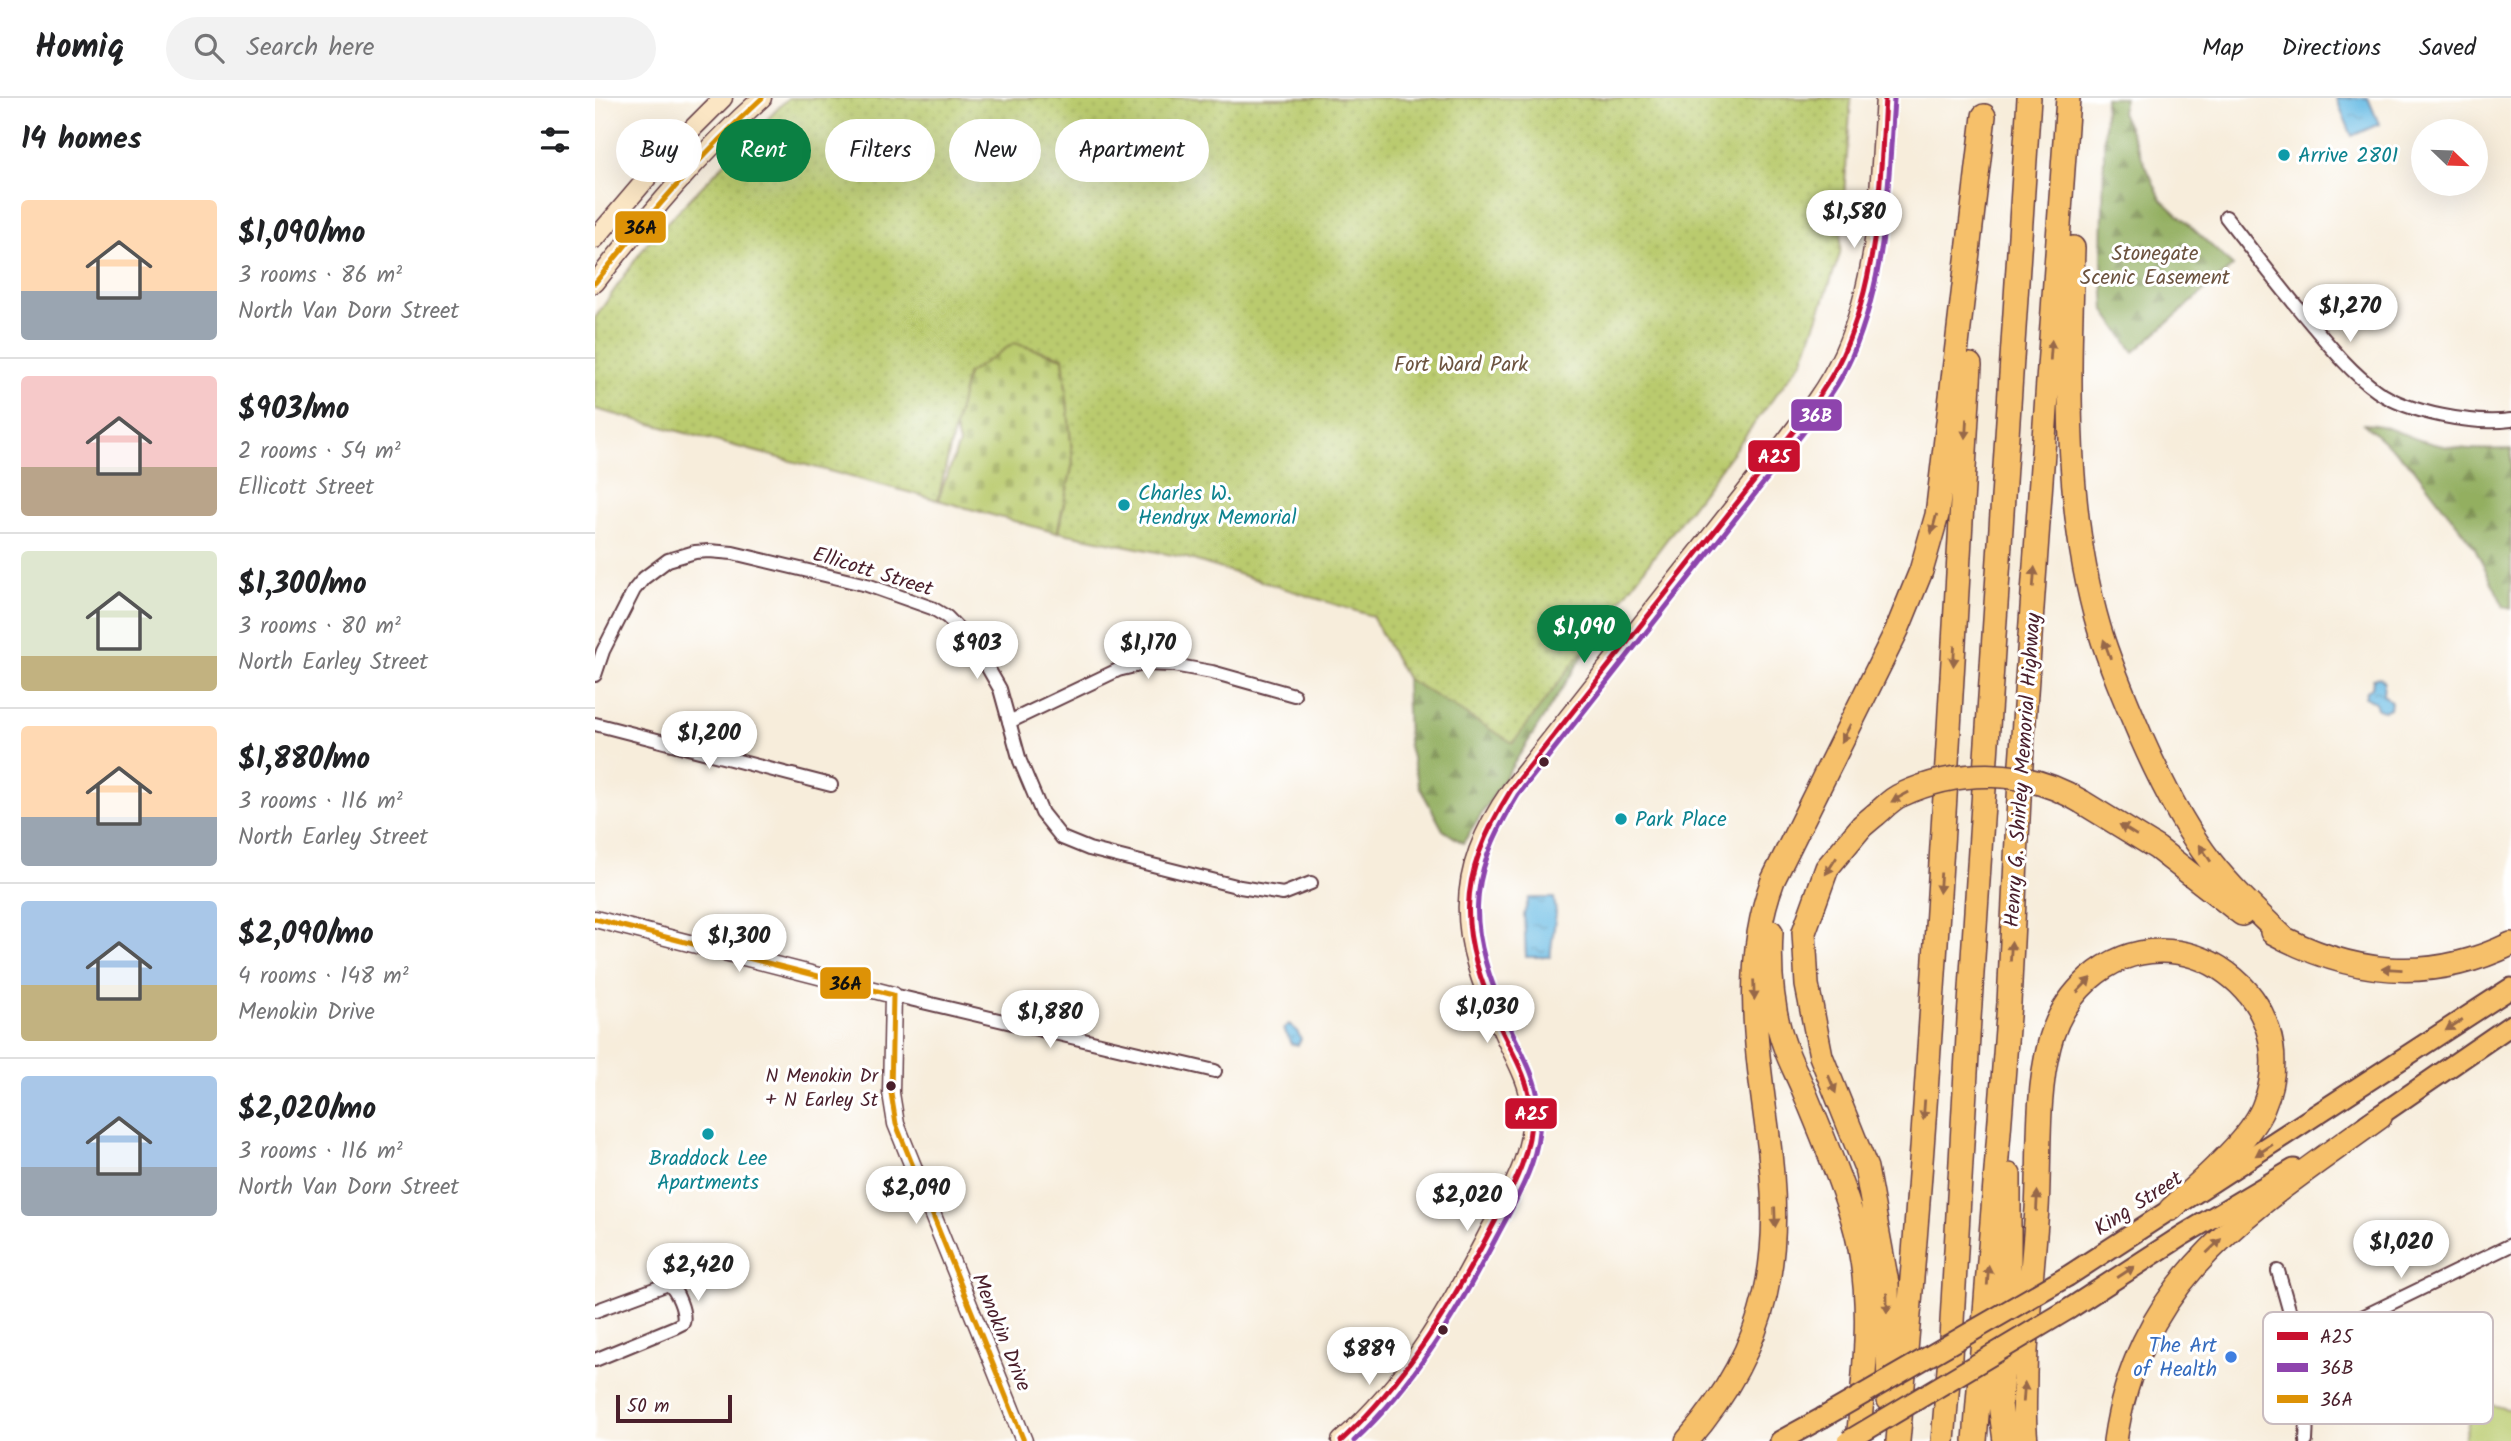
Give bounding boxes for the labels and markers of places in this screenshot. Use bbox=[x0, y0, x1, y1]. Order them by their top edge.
place label: Arrive 2801 bbox=[2298, 140, 2398, 173]
marker: Arrive 2801 bbox=[2276, 147, 2292, 163]
pin: $1,580 bbox=[1797, 190, 1911, 250]
pin: $1,270 bbox=[2293, 285, 2407, 344]
place label: Charles W. Hendryx Memorial bbox=[1138, 478, 1297, 535]
marker: Charles W. Hendryx Memorial bbox=[1116, 497, 1132, 513]
pin: $1,090 bbox=[1527, 606, 1641, 665]
pin: $903 bbox=[936, 622, 1018, 681]
pin: $1,170 bbox=[1091, 622, 1205, 681]
pin: $1,200 bbox=[652, 712, 766, 771]
unlabelled marker bbox=[1537, 755, 1551, 769]
place label: Park Place bbox=[1635, 804, 1727, 837]
marker: Park Place bbox=[1613, 811, 1629, 827]
pin: $1,300 bbox=[682, 914, 796, 974]
pin: $1,030 bbox=[1430, 986, 1544, 1045]
pin: $1,880 bbox=[993, 990, 1107, 1050]
place label: N Menokin Dr + N Earley St bbox=[765, 1062, 880, 1116]
marker: N Menokin Dr + N Earley St bbox=[884, 1079, 898, 1093]
marker: Braddock Lee Apartments bbox=[700, 1126, 716, 1142]
place label: Braddock Lee Apartments bbox=[649, 1143, 768, 1200]
pin: $2,090 bbox=[859, 1166, 973, 1226]
pin: $2,020 bbox=[1410, 1174, 1524, 1233]
pin: $1,020 bbox=[2344, 1220, 2458, 1280]
pin: $2,420 bbox=[641, 1244, 755, 1303]
unlabelled marker bbox=[1436, 1323, 1450, 1337]
pin: $889 bbox=[1328, 1328, 1410, 1387]
place label: The Art of Health bbox=[2133, 1330, 2218, 1387]
marker: The Art of Health bbox=[2223, 1349, 2239, 1365]

